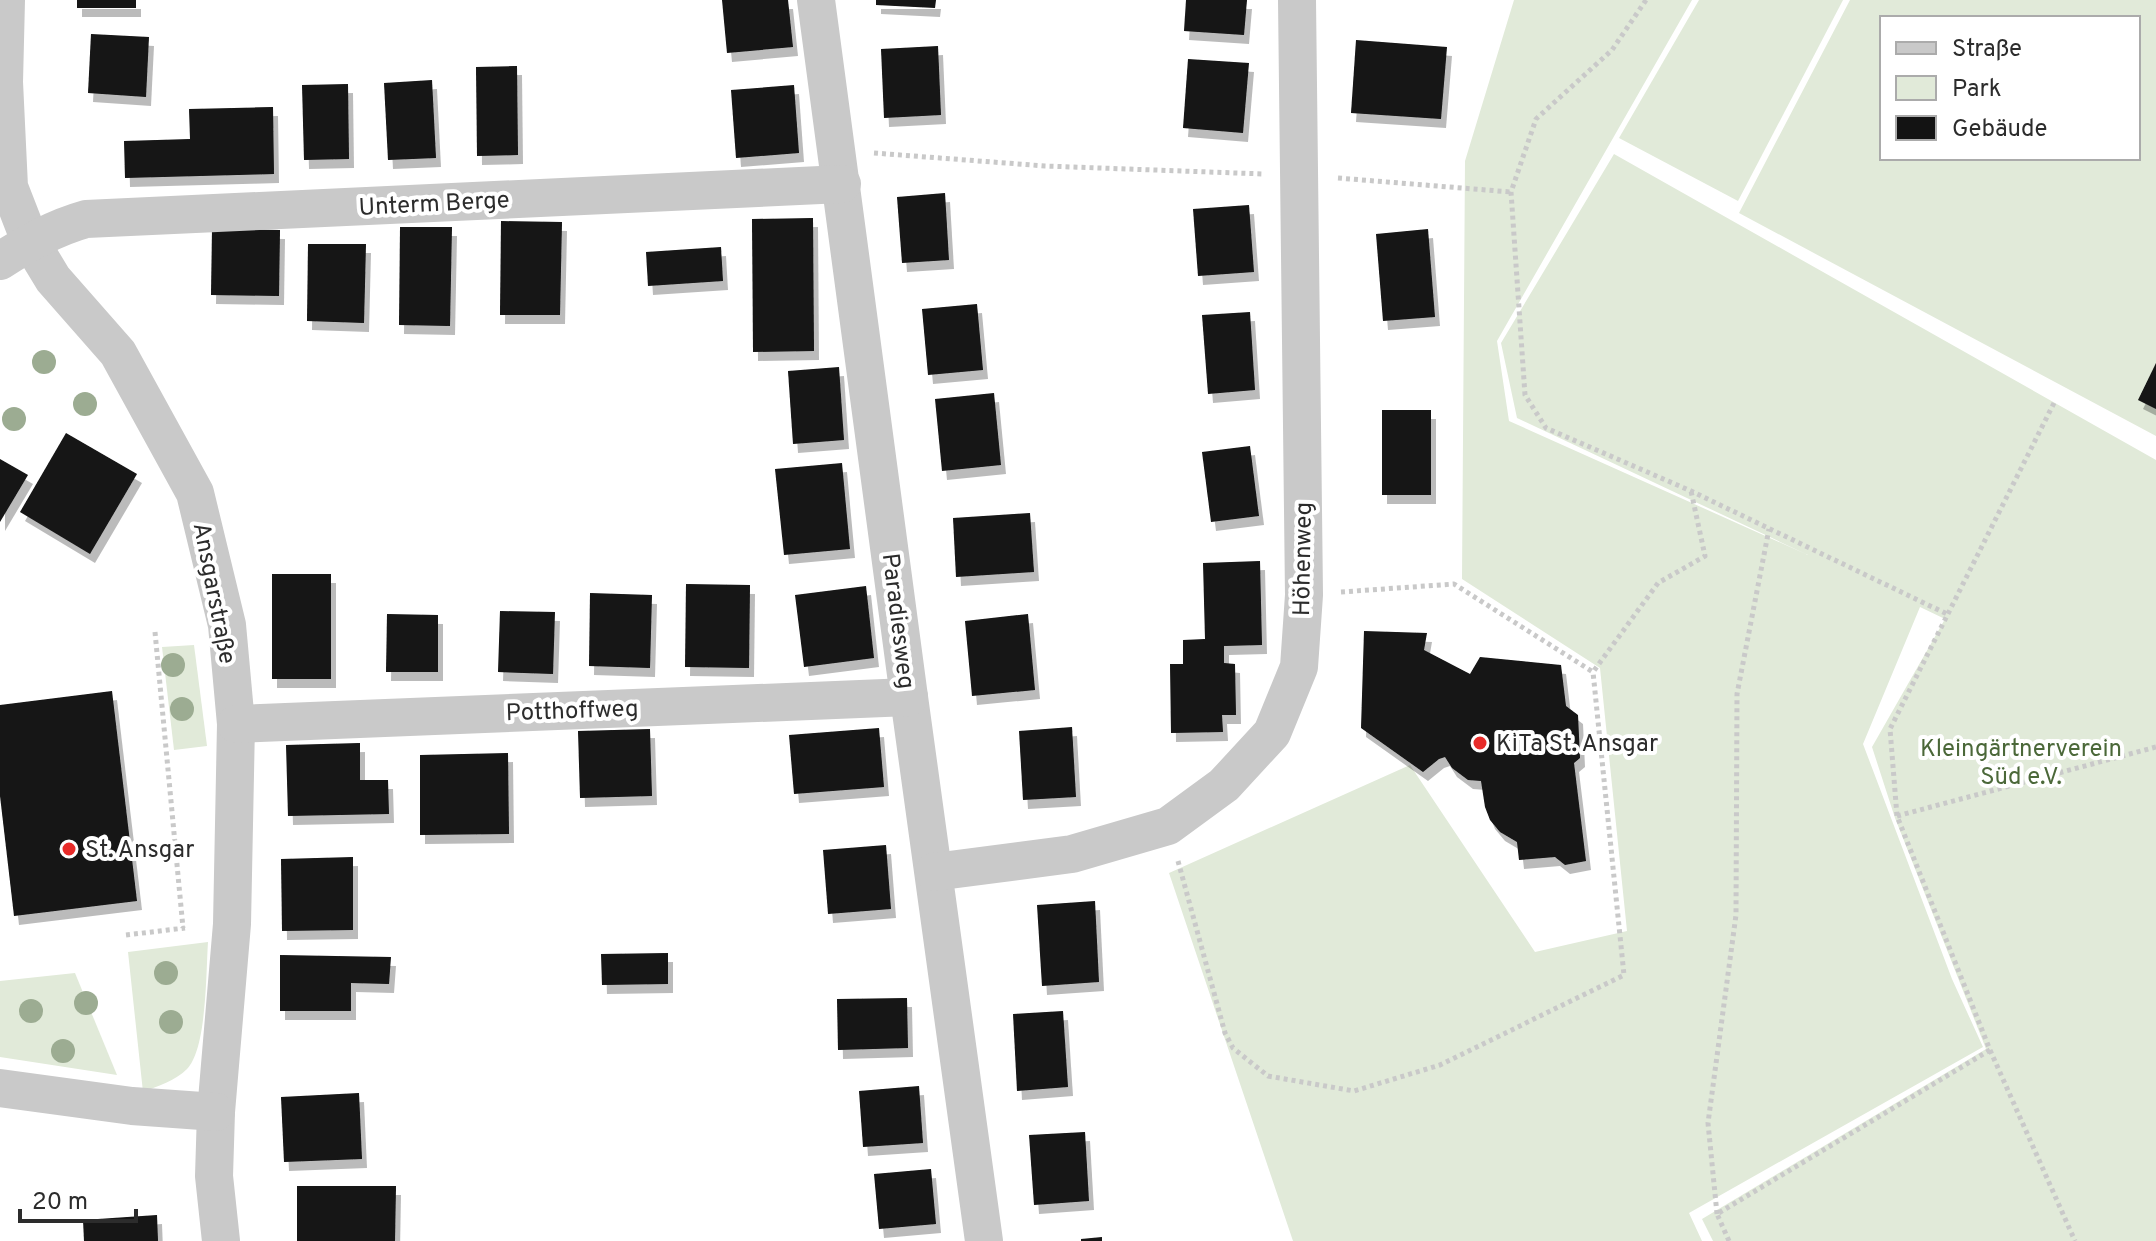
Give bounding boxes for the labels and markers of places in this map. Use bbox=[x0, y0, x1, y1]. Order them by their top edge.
place label: KiTa St. Ansgar bbox=[1496, 730, 1658, 760]
marker: KiTa St. Ansgar bbox=[1471, 734, 1489, 752]
place label: St. Ansgar bbox=[85, 836, 195, 866]
marker: St. Ansgar bbox=[60, 840, 78, 858]

